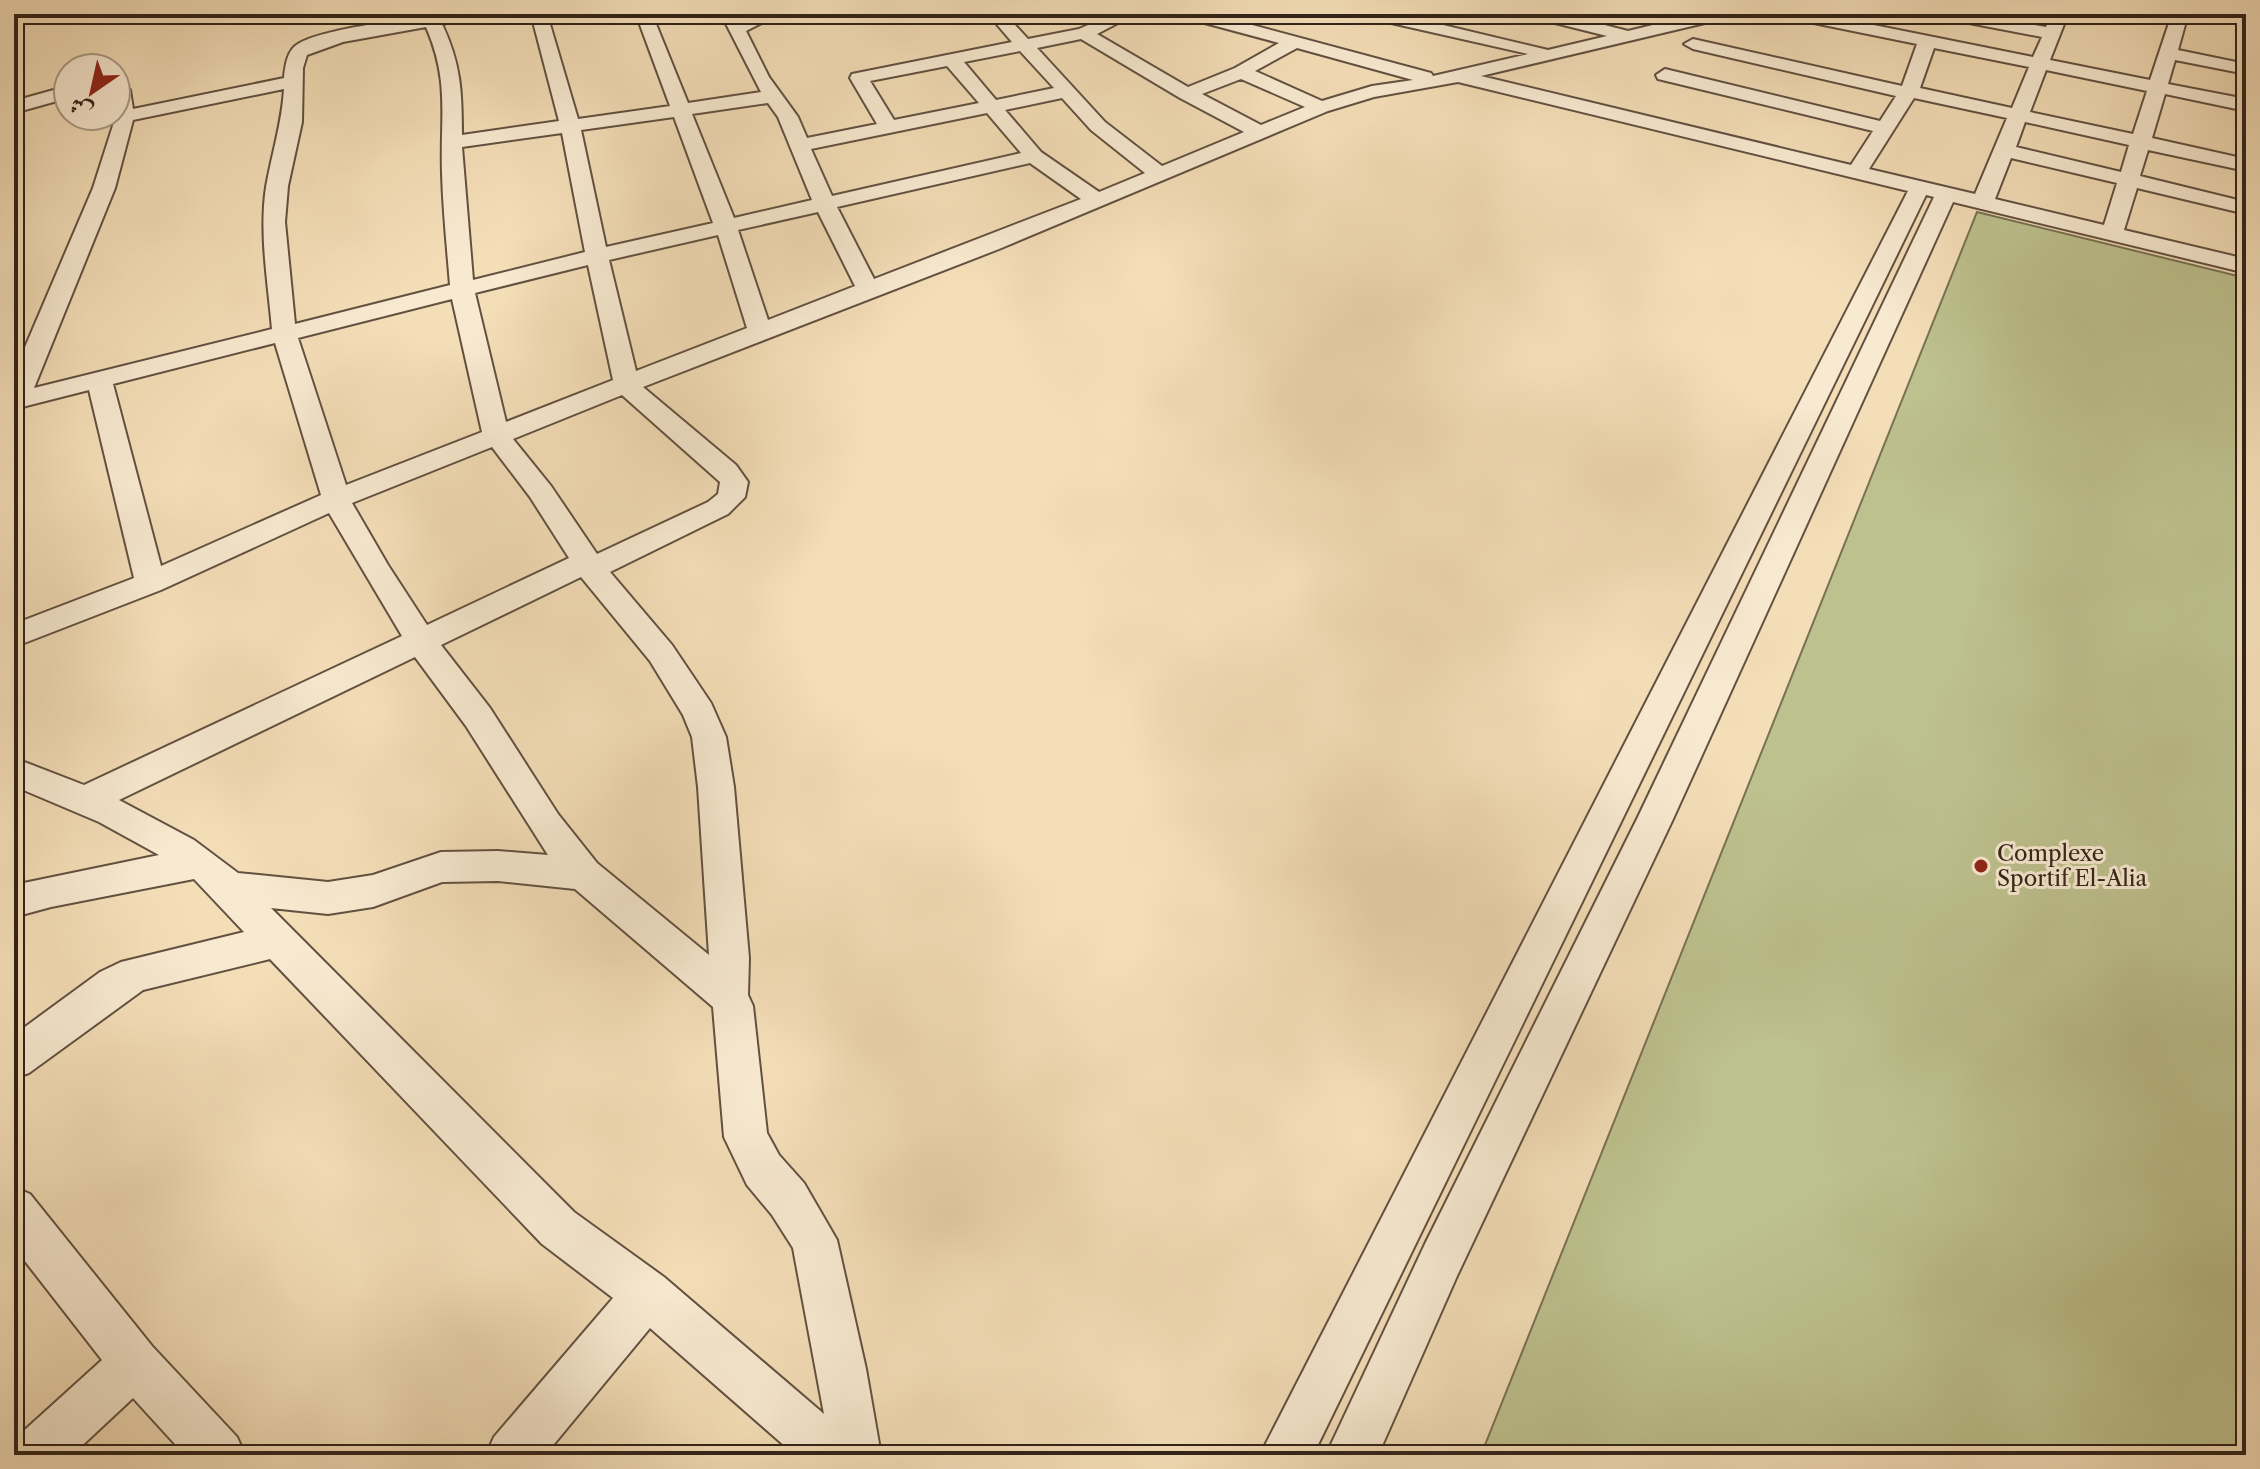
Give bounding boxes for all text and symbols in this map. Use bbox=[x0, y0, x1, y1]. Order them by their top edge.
north arrow bbox=[52, 52, 132, 132]
text: ش bbox=[64, 91, 98, 125]
place label: Complexe Sportif El-Alia bbox=[1997, 840, 2147, 892]
marker: Complexe Sportif El-Alia bbox=[1972, 857, 1990, 875]

